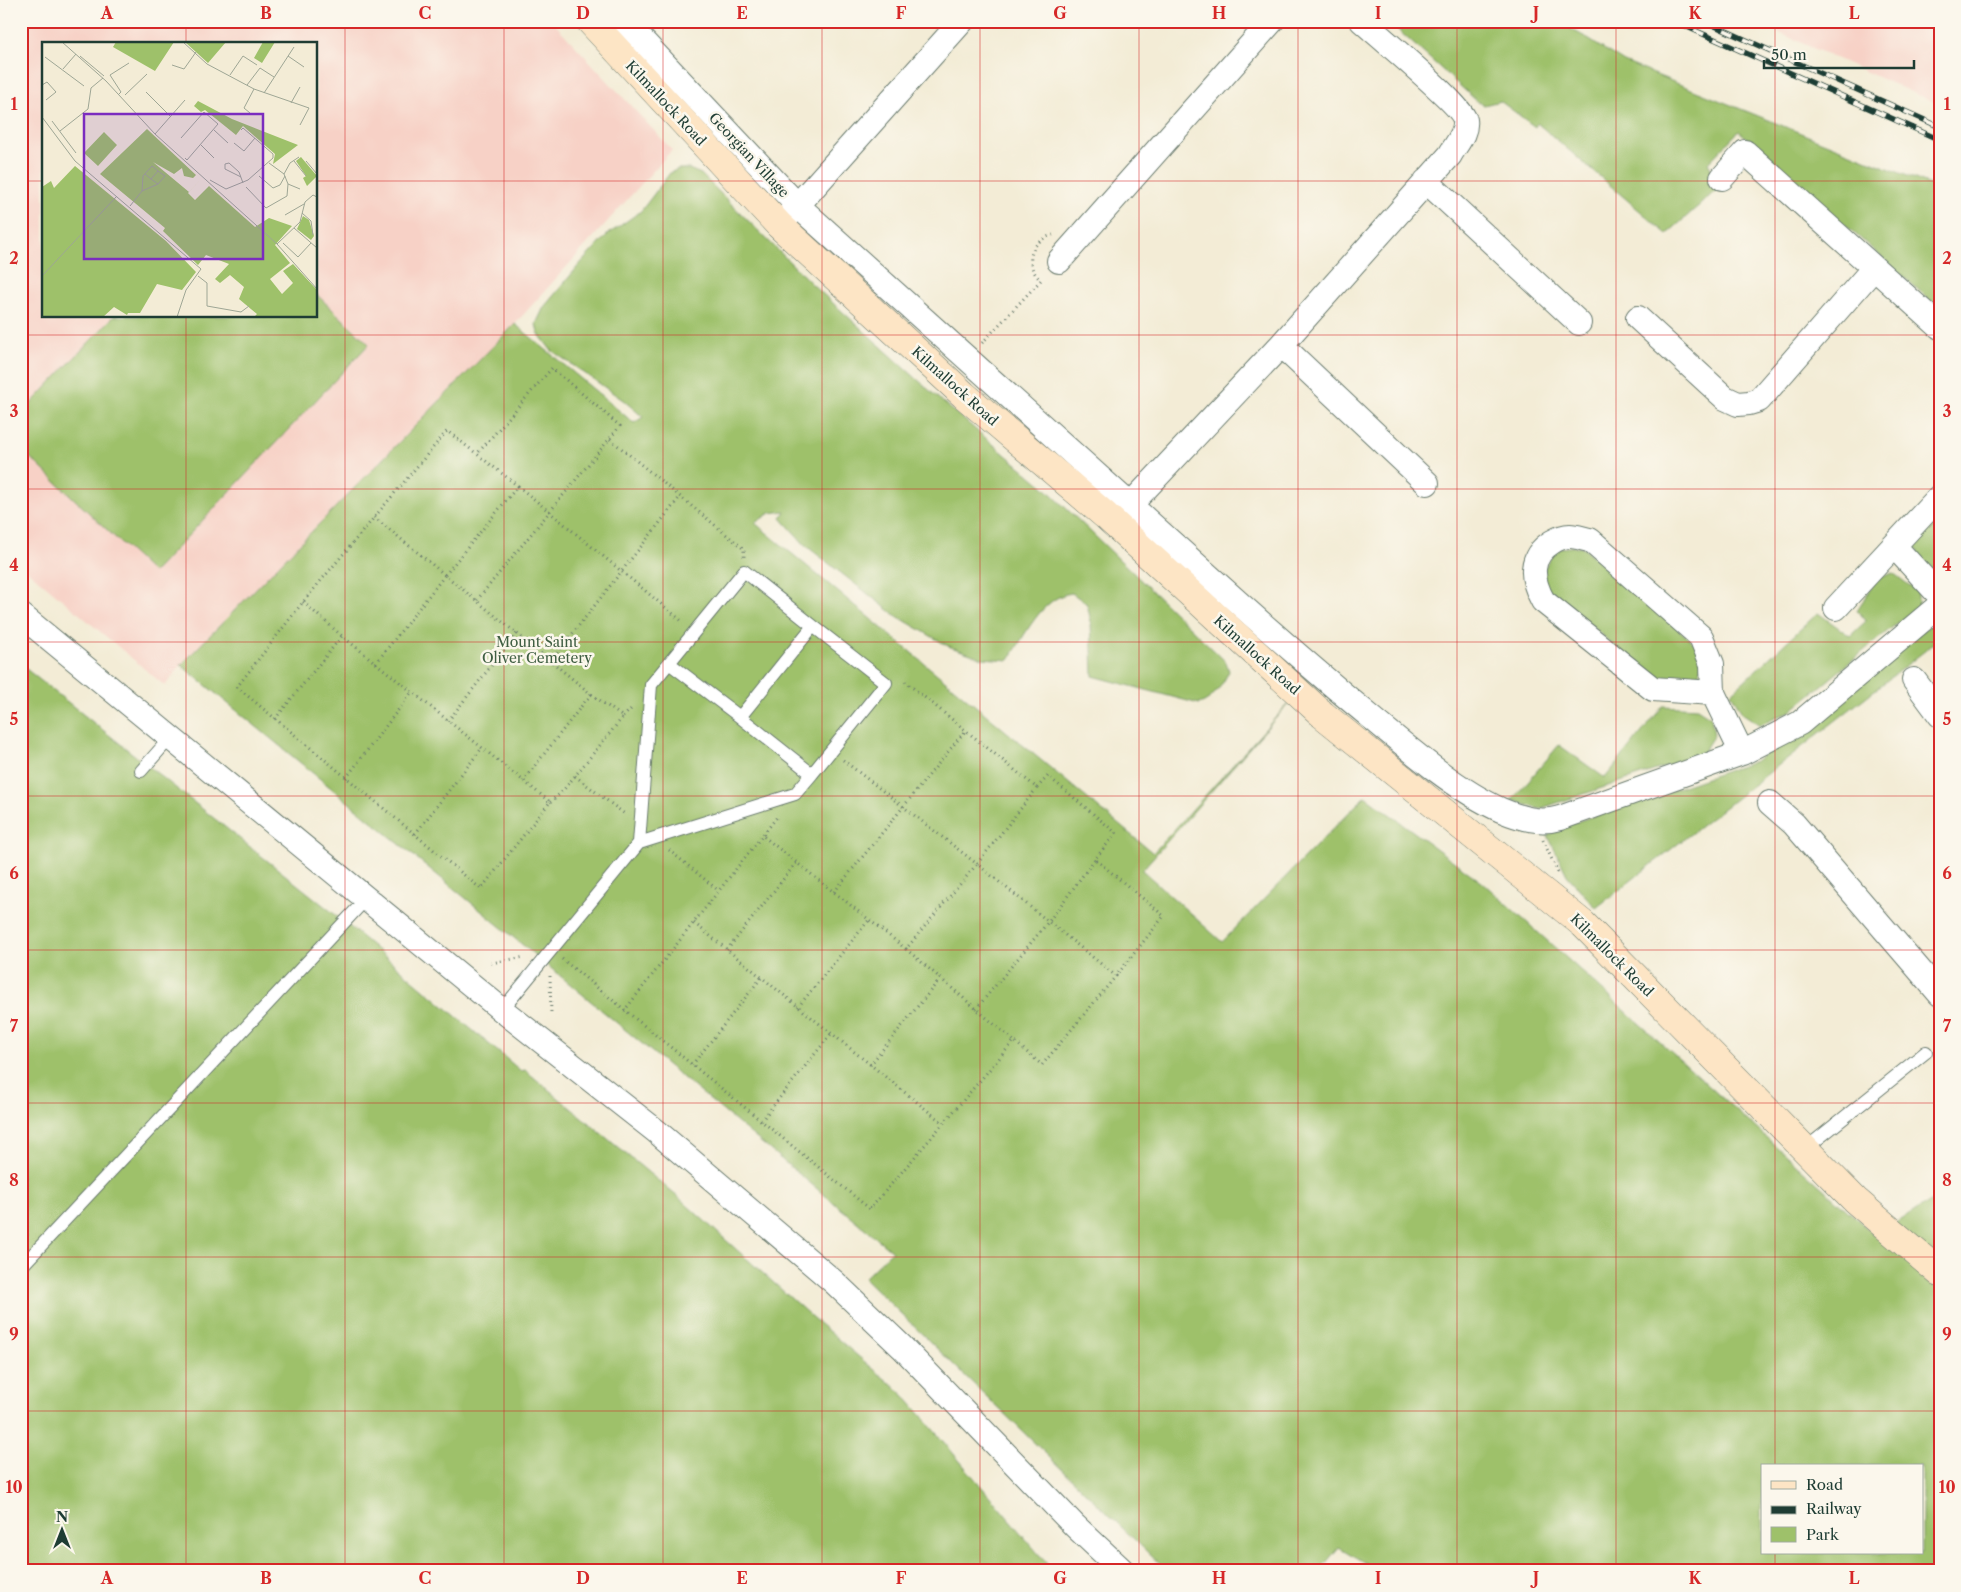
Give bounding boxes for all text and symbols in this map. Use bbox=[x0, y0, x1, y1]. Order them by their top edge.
text: A bbox=[100, 3, 114, 23]
text: B bbox=[260, 3, 272, 23]
text: C bbox=[419, 3, 431, 23]
text: D bbox=[576, 3, 590, 23]
text: E bbox=[736, 3, 748, 23]
text: F bbox=[896, 3, 907, 23]
text: G bbox=[1053, 3, 1067, 23]
text: H bbox=[1212, 3, 1226, 23]
text: I bbox=[1375, 3, 1382, 23]
text: J bbox=[1530, 3, 1539, 23]
text: K bbox=[1689, 3, 1703, 23]
text: L bbox=[1848, 3, 1860, 23]
scale bar bbox=[1764, 38, 1914, 70]
inset map bbox=[42, 42, 318, 318]
text: 50 m bbox=[1771, 45, 1807, 64]
street label: Kilmallock Road bbox=[622, 57, 710, 150]
text: 1 bbox=[10, 94, 18, 114]
text: 1 bbox=[1943, 94, 1951, 114]
street label: Georgian Village bbox=[705, 109, 793, 201]
text: 2 bbox=[9, 248, 19, 268]
text: 2 bbox=[1942, 248, 1952, 268]
street label: Kilmallock Road bbox=[908, 342, 1002, 430]
text: 3 bbox=[9, 401, 19, 421]
text: 3 bbox=[1942, 401, 1952, 421]
text: 4 bbox=[9, 555, 19, 575]
text: 4 bbox=[1942, 555, 1952, 575]
street label: Kilmallock Road bbox=[1210, 611, 1304, 699]
park label: Mount Saint Oliver Cemetery bbox=[482, 633, 592, 667]
text: 5 bbox=[10, 709, 19, 729]
text: 5 bbox=[1943, 709, 1952, 729]
text: 6 bbox=[9, 863, 19, 883]
text: 6 bbox=[1942, 863, 1952, 883]
street label: Kilmallock Road bbox=[1567, 910, 1658, 1001]
text: 7 bbox=[10, 1016, 19, 1036]
text: 7 bbox=[1943, 1016, 1952, 1036]
text: 8 bbox=[9, 1170, 19, 1190]
text: 8 bbox=[1942, 1170, 1952, 1190]
text: 9 bbox=[9, 1324, 19, 1344]
text: 9 bbox=[1942, 1324, 1952, 1344]
legend bbox=[1761, 1464, 1924, 1554]
text: Road bbox=[1806, 1475, 1843, 1494]
text: 10 bbox=[5, 1477, 23, 1497]
text: 10 bbox=[1938, 1477, 1956, 1497]
text: Railway bbox=[1806, 1499, 1862, 1518]
north arrow bbox=[38, 1504, 88, 1554]
text: N bbox=[56, 1508, 68, 1526]
text: Park bbox=[1806, 1525, 1840, 1544]
text: A bbox=[100, 1568, 114, 1588]
text: B bbox=[260, 1568, 272, 1588]
text: C bbox=[419, 1568, 431, 1588]
text: D bbox=[576, 1568, 590, 1588]
text: E bbox=[736, 1568, 748, 1588]
text: F bbox=[896, 1568, 907, 1588]
text: G bbox=[1053, 1568, 1067, 1588]
text: H bbox=[1212, 1568, 1226, 1588]
text: I bbox=[1375, 1568, 1382, 1588]
text: J bbox=[1530, 1568, 1539, 1588]
text: K bbox=[1689, 1568, 1703, 1588]
text: L bbox=[1848, 1568, 1860, 1588]

